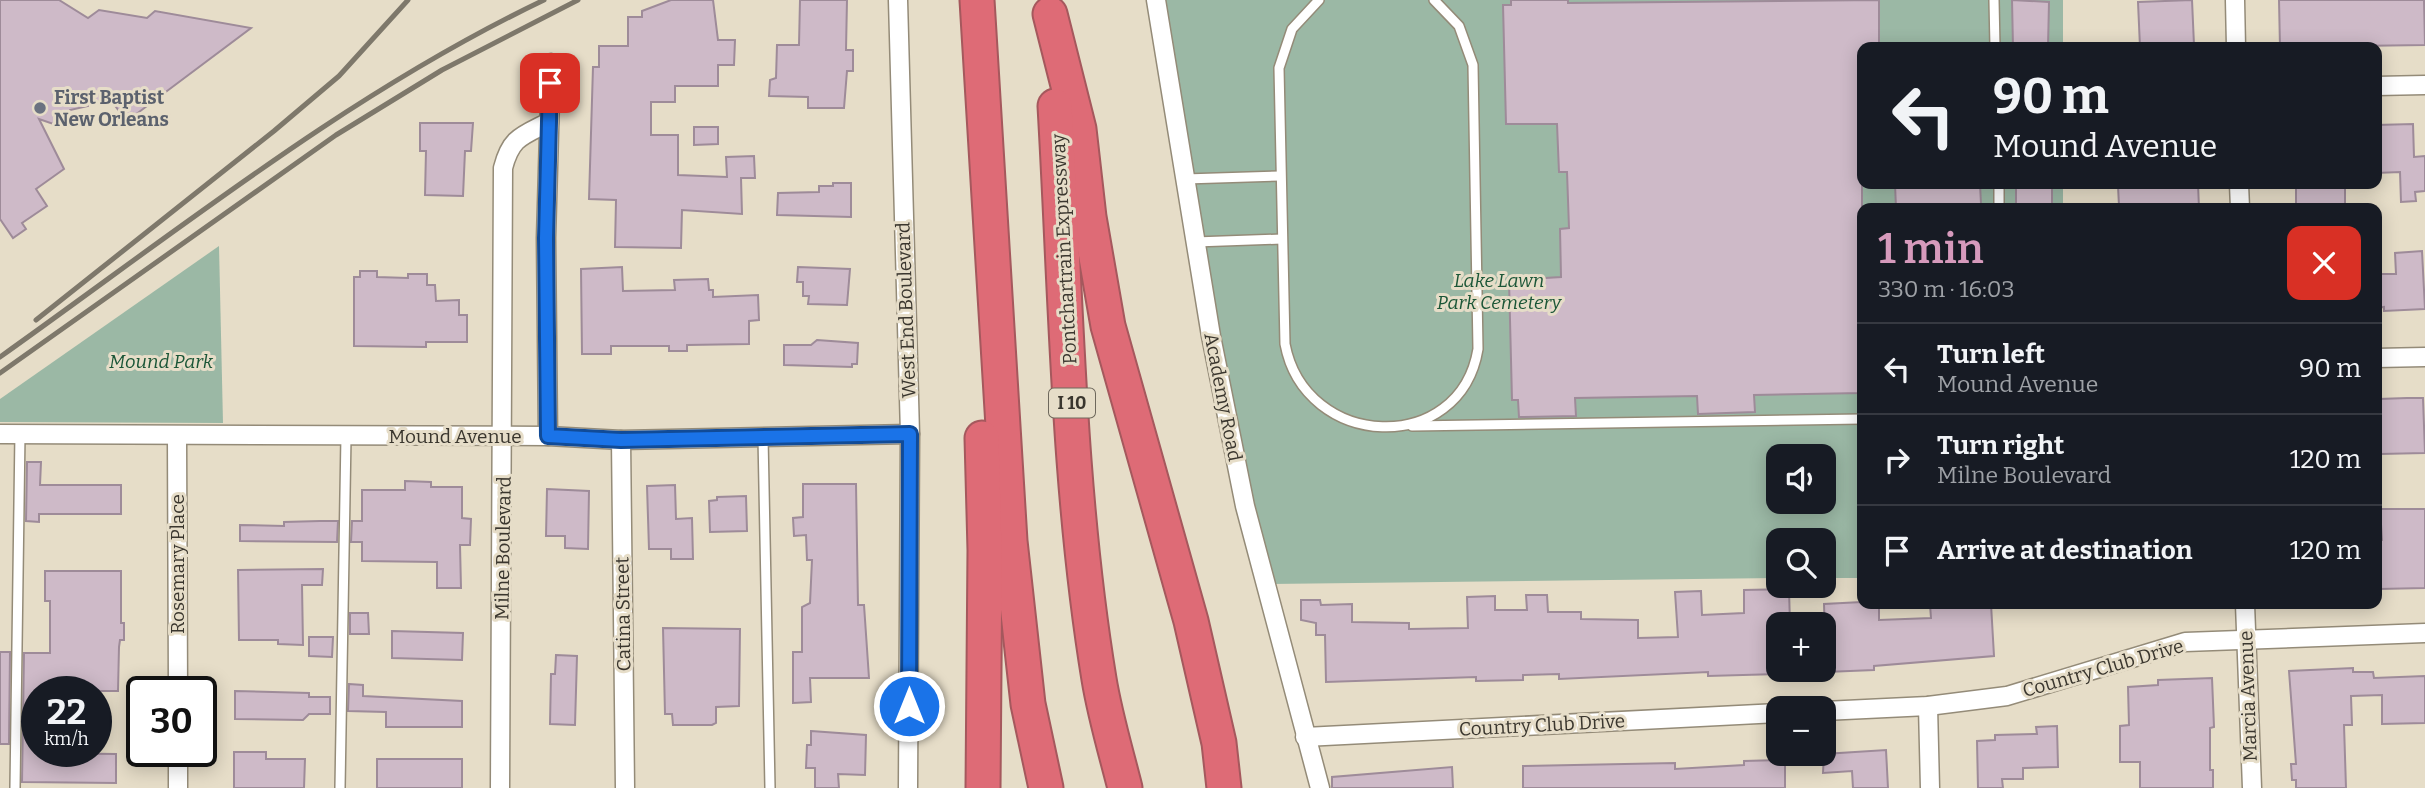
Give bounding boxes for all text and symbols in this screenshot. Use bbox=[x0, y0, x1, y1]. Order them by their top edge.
pin bbox=[520, 53, 580, 113]
icon: arrive bbox=[531, 64, 569, 102]
text: 90 m bbox=[1993, 67, 2109, 126]
icon: left bbox=[1878, 70, 1969, 161]
place label: First Baptist New Orleans bbox=[54, 86, 169, 131]
marker: First Baptist New Orleans bbox=[32, 100, 48, 116]
text: Mound Avenue bbox=[1993, 127, 2217, 165]
street label: Pontchartrain Expressway bbox=[1046, 132, 1082, 365]
street label: West End Boulevard bbox=[891, 221, 921, 399]
text: 1 min bbox=[1878, 224, 1984, 274]
button: close bbox=[2287, 226, 2361, 300]
park label: Lake Lawn Park Cemetery bbox=[1437, 269, 1563, 314]
text: 330 m · 16:03 bbox=[1878, 275, 2015, 303]
street label: Academy Road bbox=[1199, 331, 1247, 463]
text: Turn left bbox=[1937, 339, 2045, 370]
park label: Mound Park bbox=[109, 350, 214, 373]
icon: left bbox=[1878, 350, 1916, 388]
text: 90 m bbox=[2299, 353, 2361, 384]
text: Mound Avenue bbox=[1937, 370, 2098, 398]
road number: I 10 bbox=[1049, 388, 1095, 418]
street label: Mound Avenue bbox=[388, 425, 522, 448]
text: Turn right bbox=[1937, 430, 2064, 461]
icon: right bbox=[1878, 441, 1916, 479]
map controls bbox=[1766, 444, 1836, 766]
button: sound bbox=[1766, 444, 1836, 514]
text: 120 m bbox=[2290, 444, 2361, 475]
text: Milne Boulevard bbox=[1937, 461, 2111, 489]
street label: Milne Boulevard bbox=[490, 476, 516, 620]
street label: Rosemary Place bbox=[166, 494, 189, 634]
button: search bbox=[1766, 528, 1836, 598]
icon: arrive bbox=[1878, 532, 1916, 570]
text: Arrive at destination bbox=[1937, 535, 2192, 566]
text: 120 m bbox=[2290, 535, 2361, 566]
street label: Catina Street bbox=[610, 556, 635, 672]
button: + bbox=[1766, 612, 1836, 682]
street label: Marcia Avenue bbox=[2234, 630, 2262, 762]
street label: Country Club Drive bbox=[2020, 634, 2186, 702]
position arrow bbox=[872, 669, 946, 743]
speed limit sign: 30 bbox=[126, 676, 217, 767]
text: 22 bbox=[47, 691, 86, 733]
button: − bbox=[1766, 696, 1836, 766]
street label: Country Club Drive bbox=[1458, 709, 1626, 741]
text: km/h bbox=[44, 728, 89, 750]

